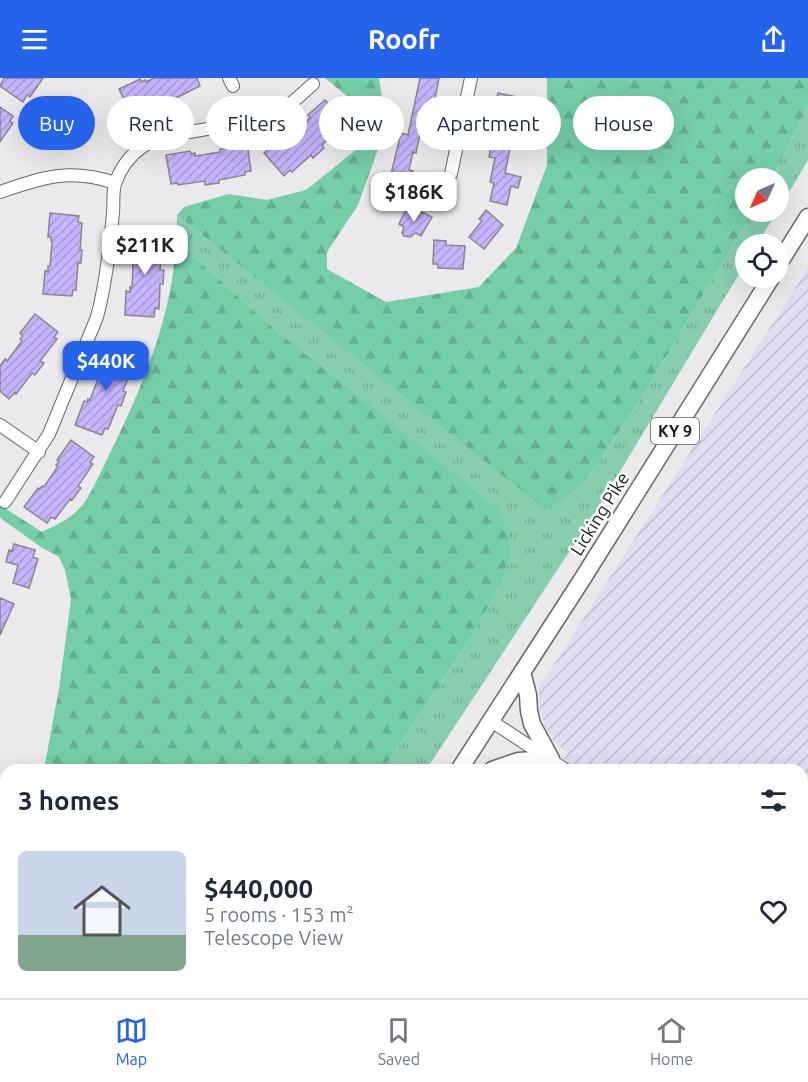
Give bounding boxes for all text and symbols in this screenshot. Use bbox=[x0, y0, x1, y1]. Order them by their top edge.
icon: menu bbox=[18, 23, 51, 56]
icon: share bbox=[757, 23, 790, 56]
text: Roofr bbox=[368, 24, 440, 54]
chip: Buy bbox=[18, 96, 95, 150]
chip: Rent bbox=[107, 96, 194, 150]
chip: Filters bbox=[206, 96, 307, 150]
chip: New bbox=[319, 96, 404, 150]
chip: Apartment bbox=[416, 96, 561, 150]
chip: House bbox=[573, 96, 674, 150]
north arrow bbox=[735, 168, 789, 222]
map controls bbox=[735, 168, 789, 288]
pin: $186K bbox=[372, 172, 456, 223]
text: $186K bbox=[385, 180, 443, 203]
pin: $211K bbox=[103, 225, 187, 276]
text: $211K bbox=[116, 233, 174, 256]
button: locate bbox=[735, 234, 789, 288]
pin: $440K bbox=[64, 341, 148, 392]
text: $440K bbox=[77, 349, 135, 372]
road number: KY 9 bbox=[651, 418, 699, 444]
street label: Licking Pike bbox=[566, 468, 633, 559]
icon: filters bbox=[757, 784, 790, 817]
text: 3 homes bbox=[18, 786, 119, 815]
text: $440,000 bbox=[204, 874, 313, 903]
icon: home bbox=[66, 875, 138, 947]
icon: heart bbox=[757, 895, 790, 928]
text: 5 rooms · 153 m² bbox=[204, 903, 354, 926]
text: Telescope View bbox=[204, 926, 343, 949]
tab: Map bbox=[115, 1014, 148, 1068]
tab: Saved bbox=[378, 1014, 420, 1068]
tab: Home bbox=[650, 1014, 693, 1068]

